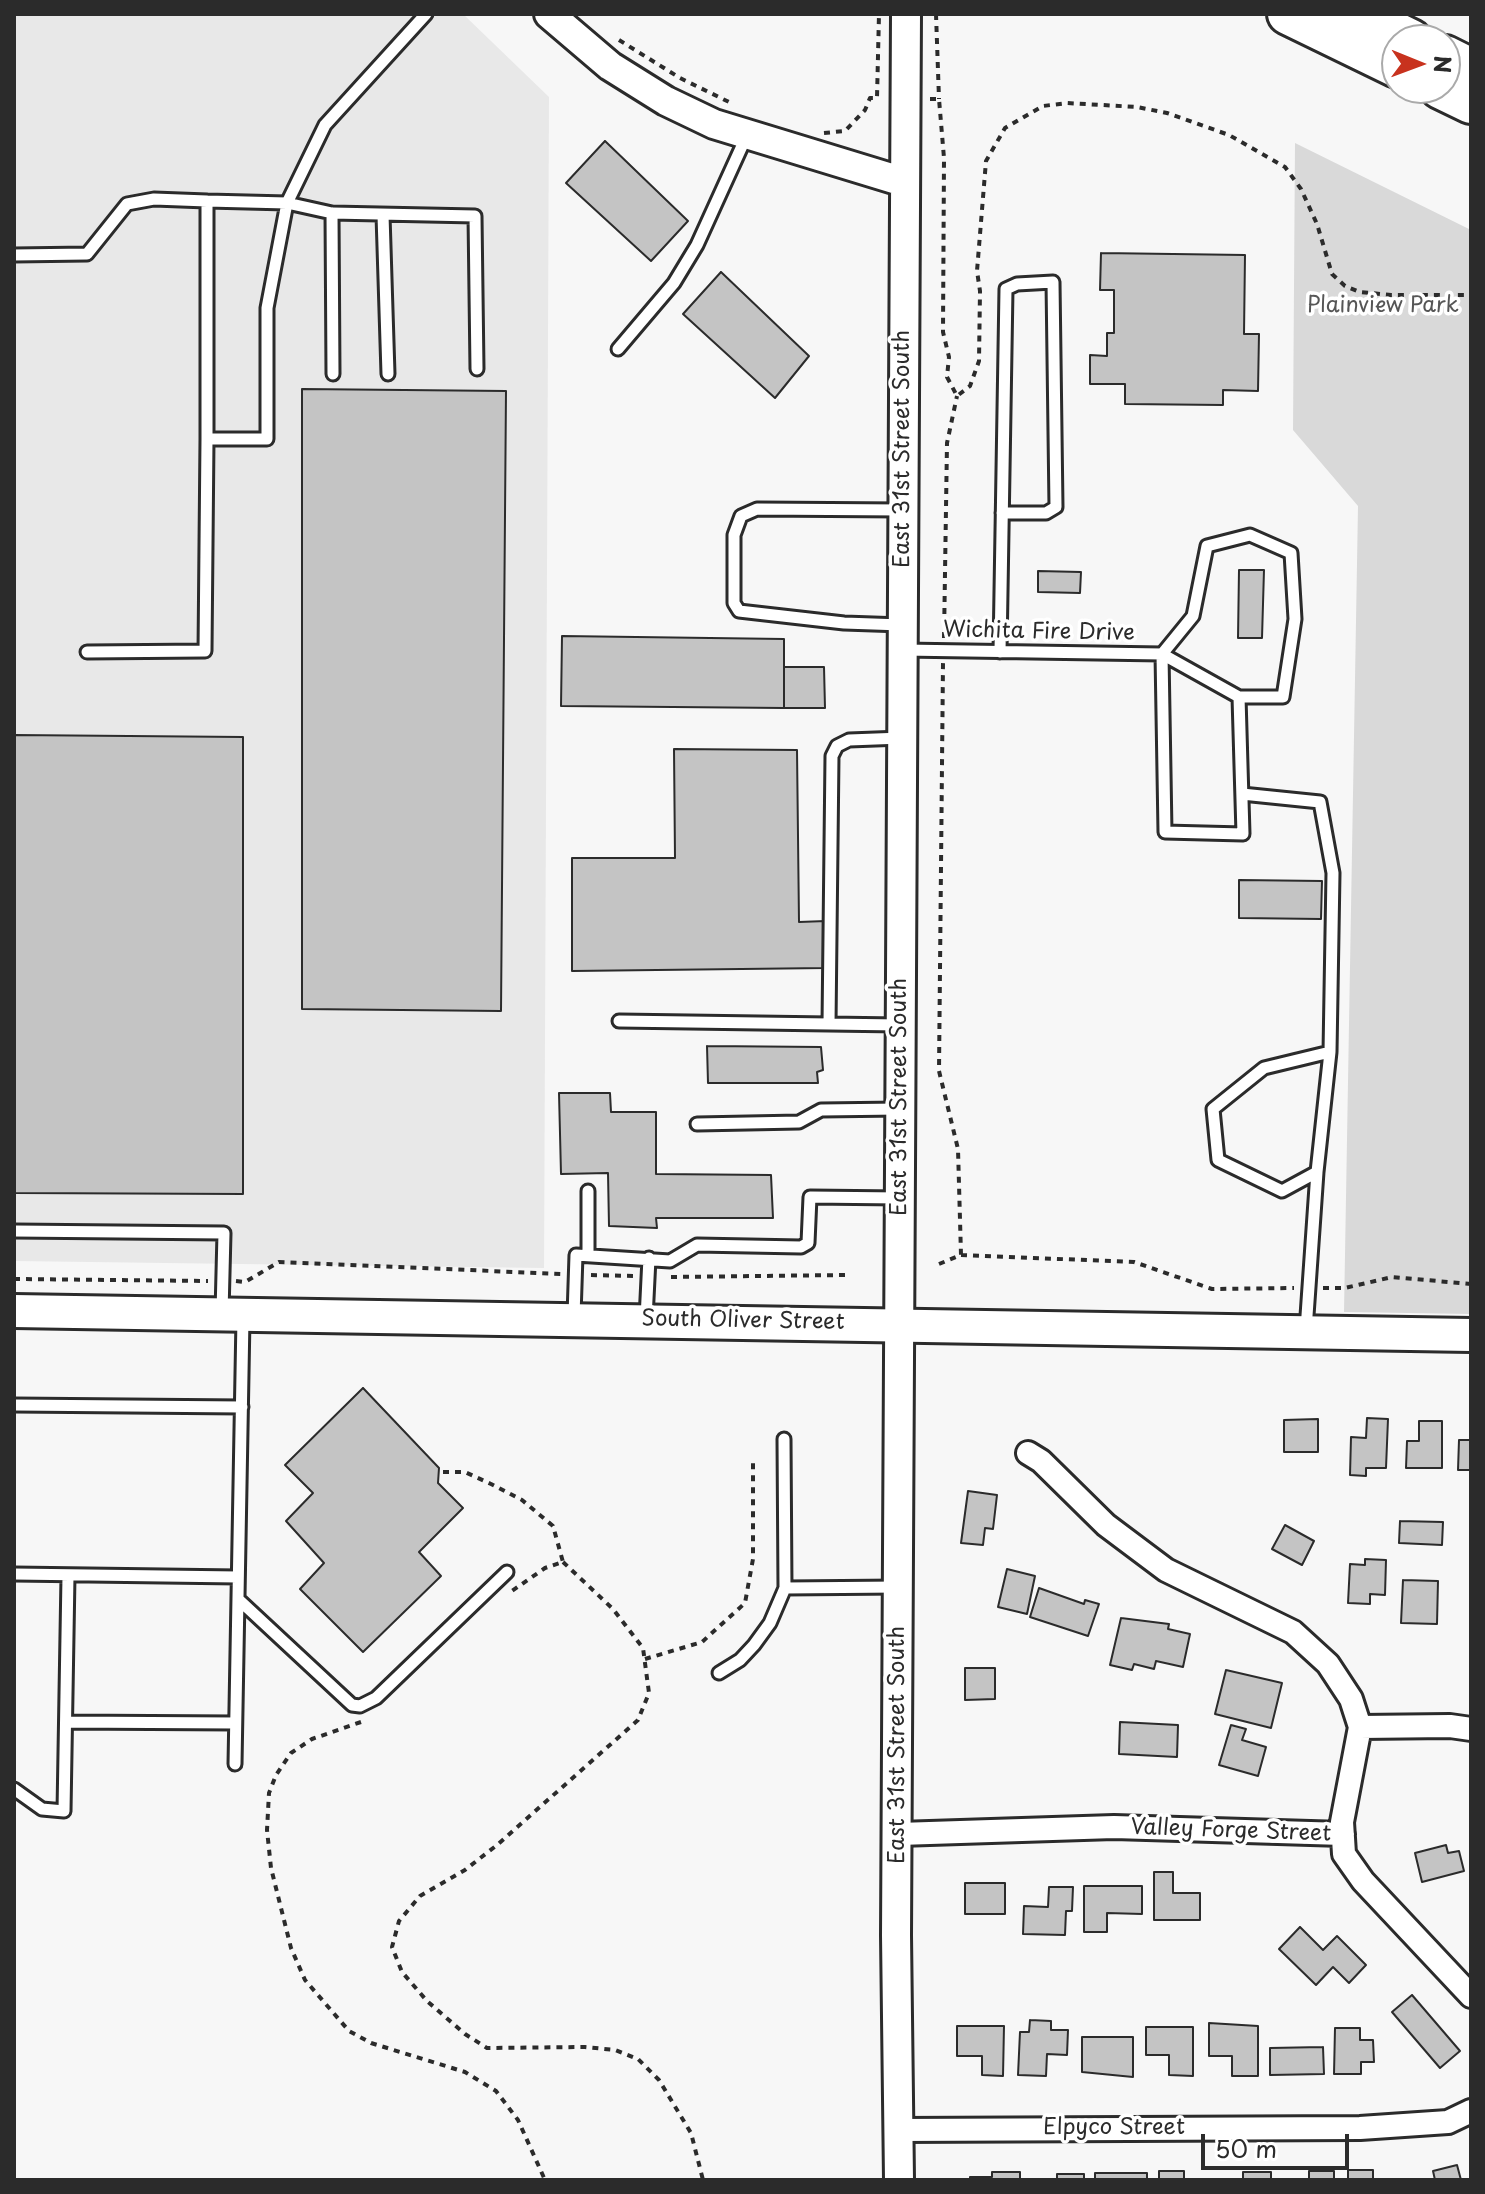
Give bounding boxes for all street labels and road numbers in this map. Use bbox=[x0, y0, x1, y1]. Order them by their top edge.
street label: East 31st Street South bbox=[890, 330, 916, 568]
street label: Wichita Fire Drive bbox=[943, 617, 1135, 647]
street label: East 31st Street South bbox=[887, 978, 913, 1216]
street label: South Oliver Street bbox=[641, 1306, 845, 1336]
street label: East 31st Street South bbox=[885, 1626, 911, 1864]
street label: Valley Forge Street bbox=[1130, 1814, 1332, 1848]
street label: Elpyco Street bbox=[1043, 2115, 1185, 2141]

